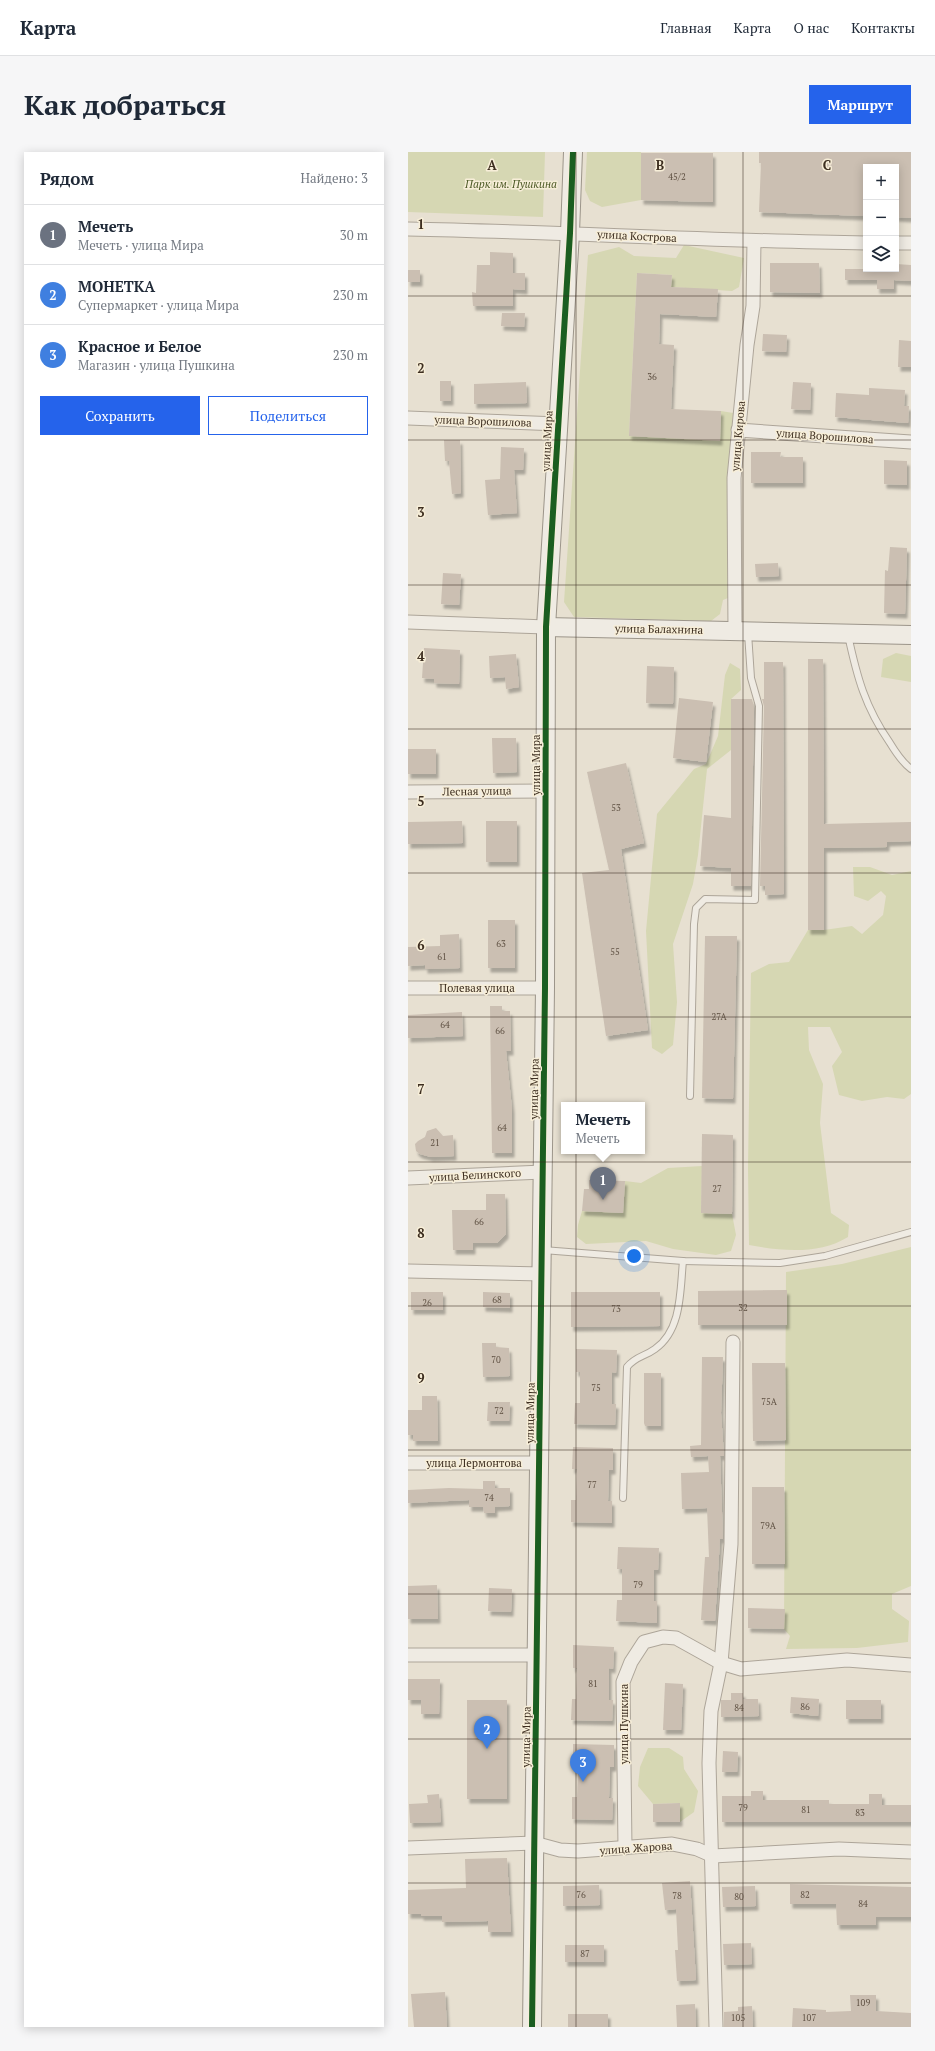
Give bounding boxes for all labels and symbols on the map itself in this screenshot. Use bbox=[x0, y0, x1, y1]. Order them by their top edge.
text: A bbox=[487, 156, 497, 174]
text: B bbox=[656, 156, 664, 174]
text: C bbox=[823, 156, 831, 174]
house number: 45/2 bbox=[668, 171, 686, 183]
park label: Парк им. Пушкина bbox=[464, 177, 557, 191]
text: 1 bbox=[417, 215, 425, 233]
street label: улица Кострова bbox=[596, 227, 678, 245]
text: 2 bbox=[417, 359, 425, 377]
house number: 36 bbox=[647, 371, 657, 383]
street label: улица Кирова bbox=[728, 400, 748, 473]
street label: улица Мира bbox=[538, 410, 556, 473]
street label: улица Ворошилова bbox=[433, 412, 532, 430]
street label: улица Ворошилова bbox=[775, 426, 875, 446]
text: 3 bbox=[417, 503, 425, 521]
street label: улица Балахнина bbox=[614, 621, 704, 637]
text: 4 bbox=[417, 647, 425, 665]
street label: улица Мира bbox=[529, 734, 543, 797]
street label: Лесная улица bbox=[441, 783, 512, 799]
text: 5 bbox=[417, 792, 425, 810]
house number: 53 bbox=[611, 802, 621, 814]
text: 6 bbox=[417, 936, 425, 954]
house number: 63 bbox=[496, 938, 506, 950]
house number: 55 bbox=[610, 946, 620, 958]
house number: 61 bbox=[437, 951, 447, 963]
street label: Полевая улица bbox=[439, 981, 515, 995]
house number: 27А bbox=[711, 1011, 727, 1023]
house number: 64 bbox=[440, 1019, 450, 1031]
house number: 66 bbox=[495, 1025, 505, 1037]
street label: улица Мира bbox=[526, 1058, 542, 1121]
text: 7 bbox=[417, 1080, 425, 1098]
house number: 64 bbox=[497, 1122, 507, 1134]
house number: 21 bbox=[430, 1137, 440, 1149]
street label: улица Белинского bbox=[428, 1166, 521, 1184]
pin: 1 bbox=[590, 1167, 616, 1200]
house number: 27 bbox=[712, 1183, 722, 1195]
house number: 66 bbox=[474, 1216, 484, 1228]
text: 8 bbox=[417, 1224, 425, 1242]
your location bbox=[624, 1246, 644, 1266]
house number: 68 bbox=[492, 1294, 502, 1306]
house number: 26 bbox=[422, 1297, 432, 1309]
house number: 32 bbox=[738, 1302, 748, 1314]
house number: 73 bbox=[611, 1303, 621, 1315]
house number: 70 bbox=[491, 1354, 501, 1366]
text: 9 bbox=[417, 1369, 425, 1387]
street label: улица Мира bbox=[522, 1382, 538, 1445]
house number: 75 bbox=[591, 1382, 601, 1394]
house number: 75А bbox=[761, 1396, 778, 1408]
house number: 72 bbox=[494, 1405, 504, 1417]
street label: улица Лермонтова bbox=[425, 1456, 522, 1470]
house number: 77 bbox=[587, 1479, 597, 1491]
house number: 74 bbox=[484, 1492, 494, 1504]
house number: 79А bbox=[760, 1520, 777, 1532]
house number: 79 bbox=[633, 1579, 643, 1591]
house number: 81 bbox=[588, 1678, 598, 1690]
street label: улица Пушкина bbox=[617, 1683, 631, 1765]
house number: 86 bbox=[800, 1701, 810, 1713]
house number: 84 bbox=[734, 1702, 744, 1714]
street label: улица Мира bbox=[518, 1706, 534, 1769]
pin: 2 bbox=[474, 1716, 500, 1749]
pin: 3 bbox=[570, 1749, 596, 1782]
house number: 79 bbox=[738, 1802, 748, 1814]
house number: 81 bbox=[801, 1804, 811, 1816]
house number: 83 bbox=[855, 1807, 865, 1819]
street label: улица Жарова bbox=[598, 1838, 673, 1858]
house number: 76 bbox=[576, 1889, 586, 1901]
house number: 82 bbox=[800, 1889, 810, 1901]
house number: 78 bbox=[672, 1890, 682, 1902]
house number: 80 bbox=[734, 1891, 744, 1903]
house number: 84 bbox=[858, 1898, 868, 1910]
house number: 87 bbox=[580, 1948, 590, 1960]
house number: 109 bbox=[856, 1997, 870, 2009]
house number: 105 bbox=[731, 2012, 745, 2024]
house number: 107 bbox=[802, 2012, 816, 2024]

